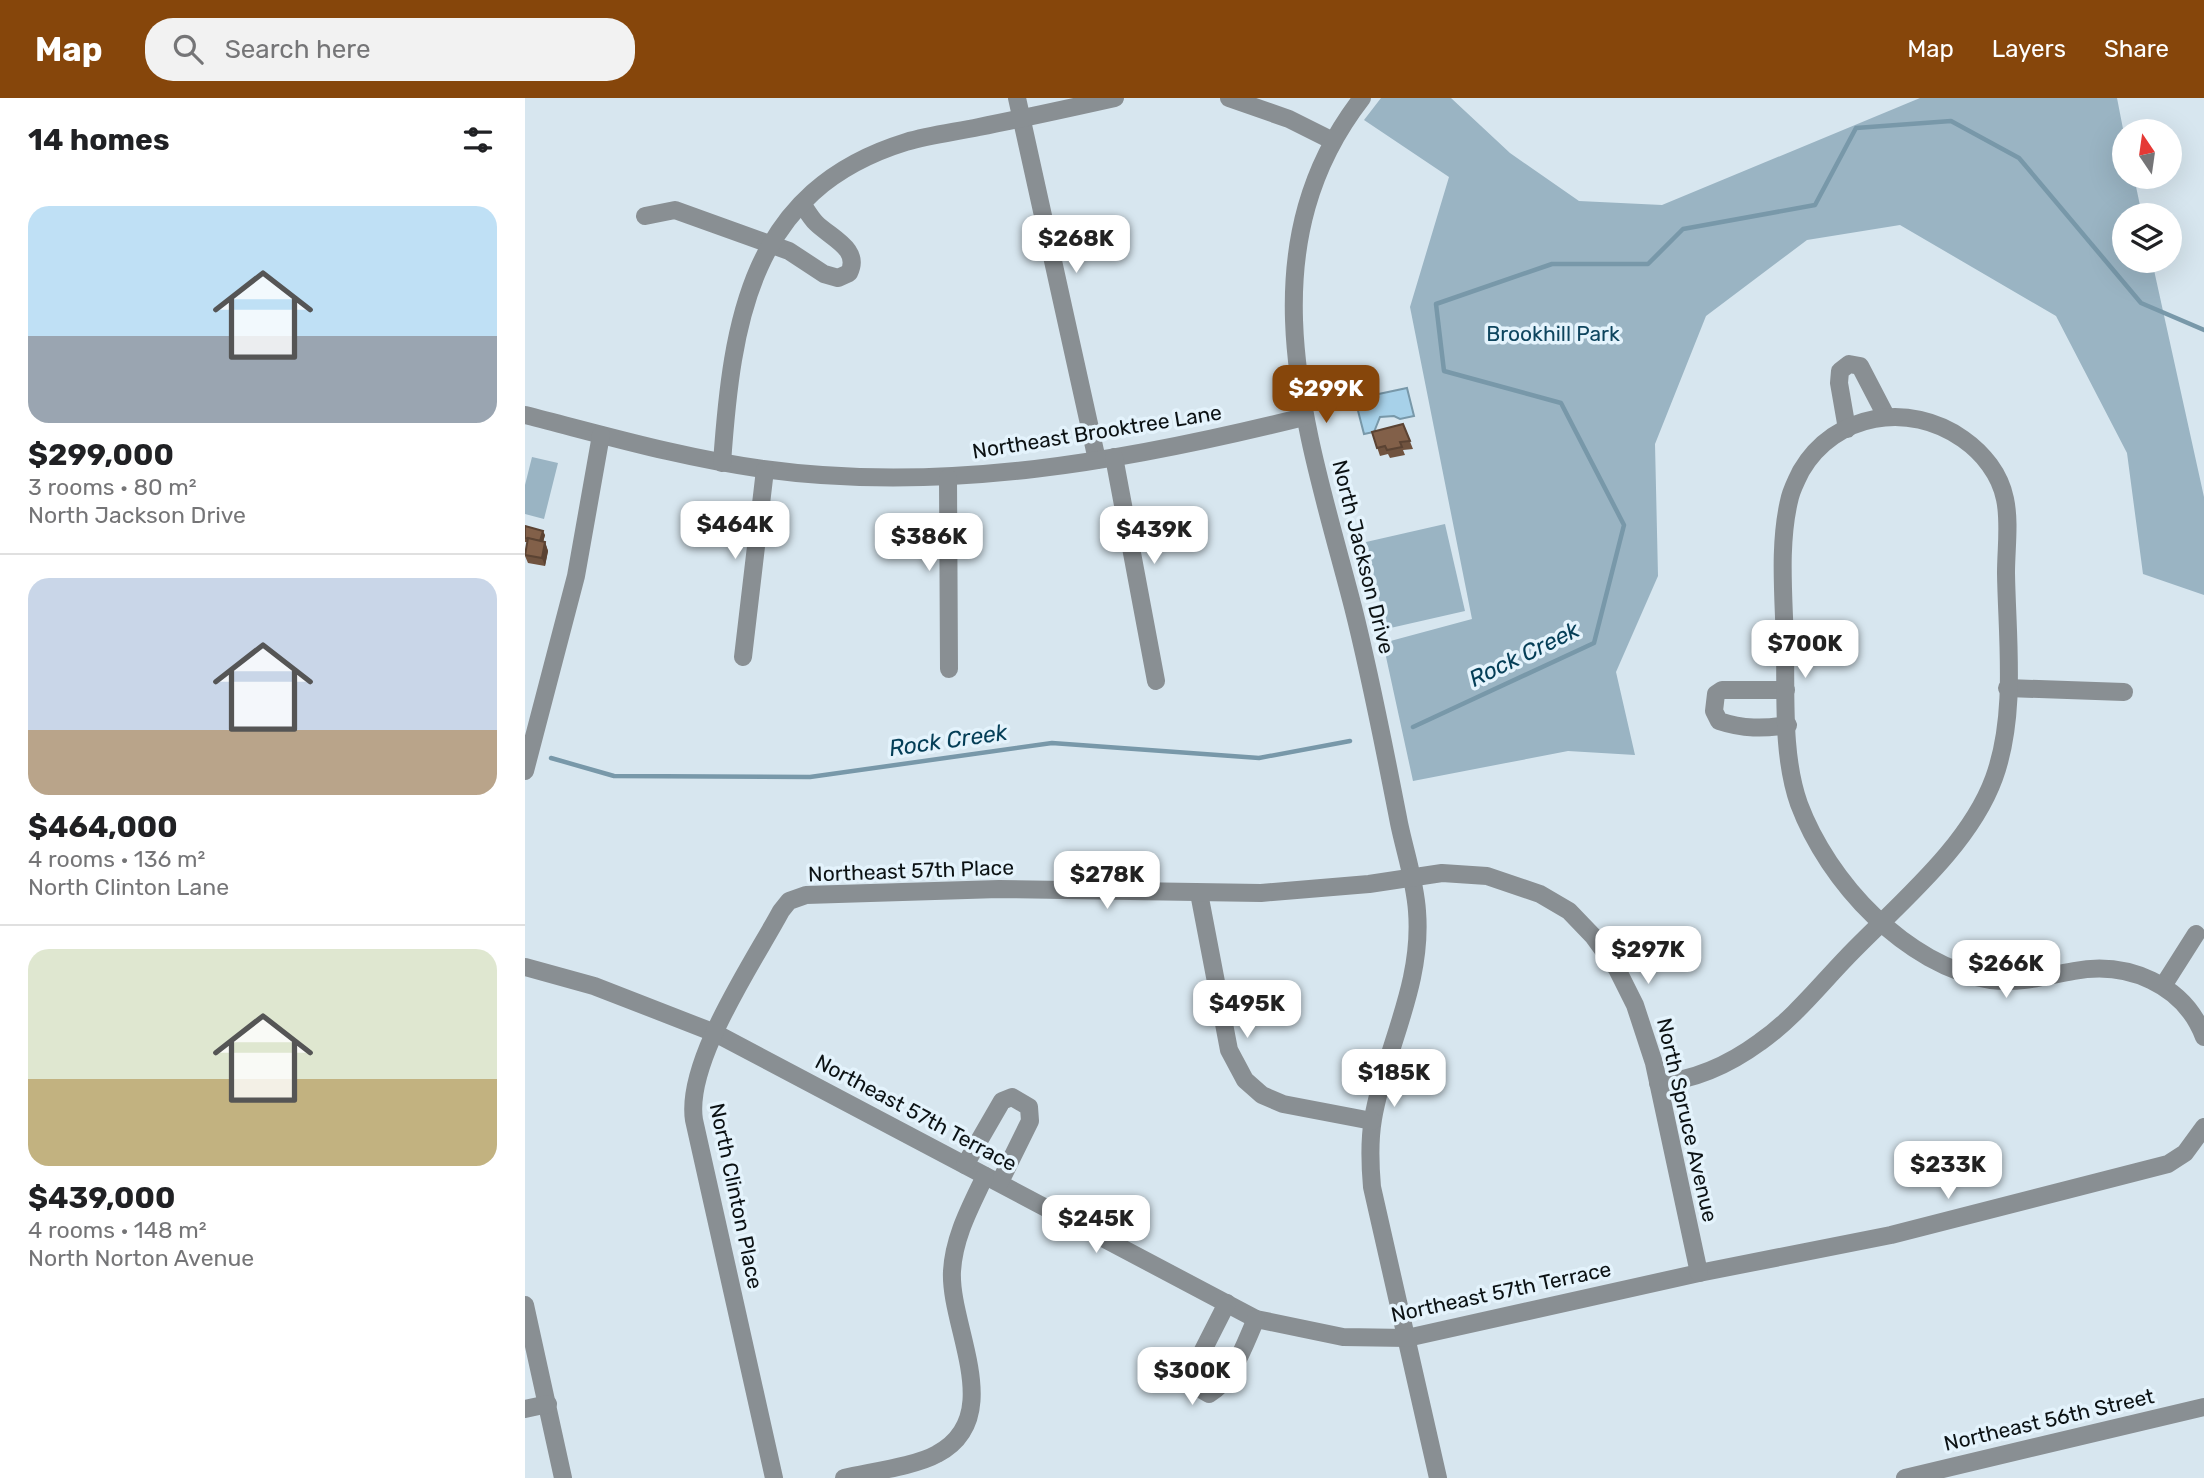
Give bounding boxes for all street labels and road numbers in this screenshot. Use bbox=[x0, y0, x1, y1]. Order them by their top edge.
street label: Northeast Brooktree Lane bbox=[970, 399, 1223, 464]
street label: North Jackson Drive bbox=[1327, 457, 1400, 656]
street label: Northeast 57th Place bbox=[808, 854, 1014, 887]
street label: North Spruce Avenue bbox=[1652, 1016, 1723, 1224]
street label: Northeast 57th Terrace bbox=[811, 1049, 1021, 1176]
street label: North Clinton Place bbox=[705, 1101, 768, 1291]
street label: Northeast 57th Terrace bbox=[1388, 1256, 1613, 1327]
street label: Northeast 56th Street bbox=[1941, 1383, 2156, 1456]

